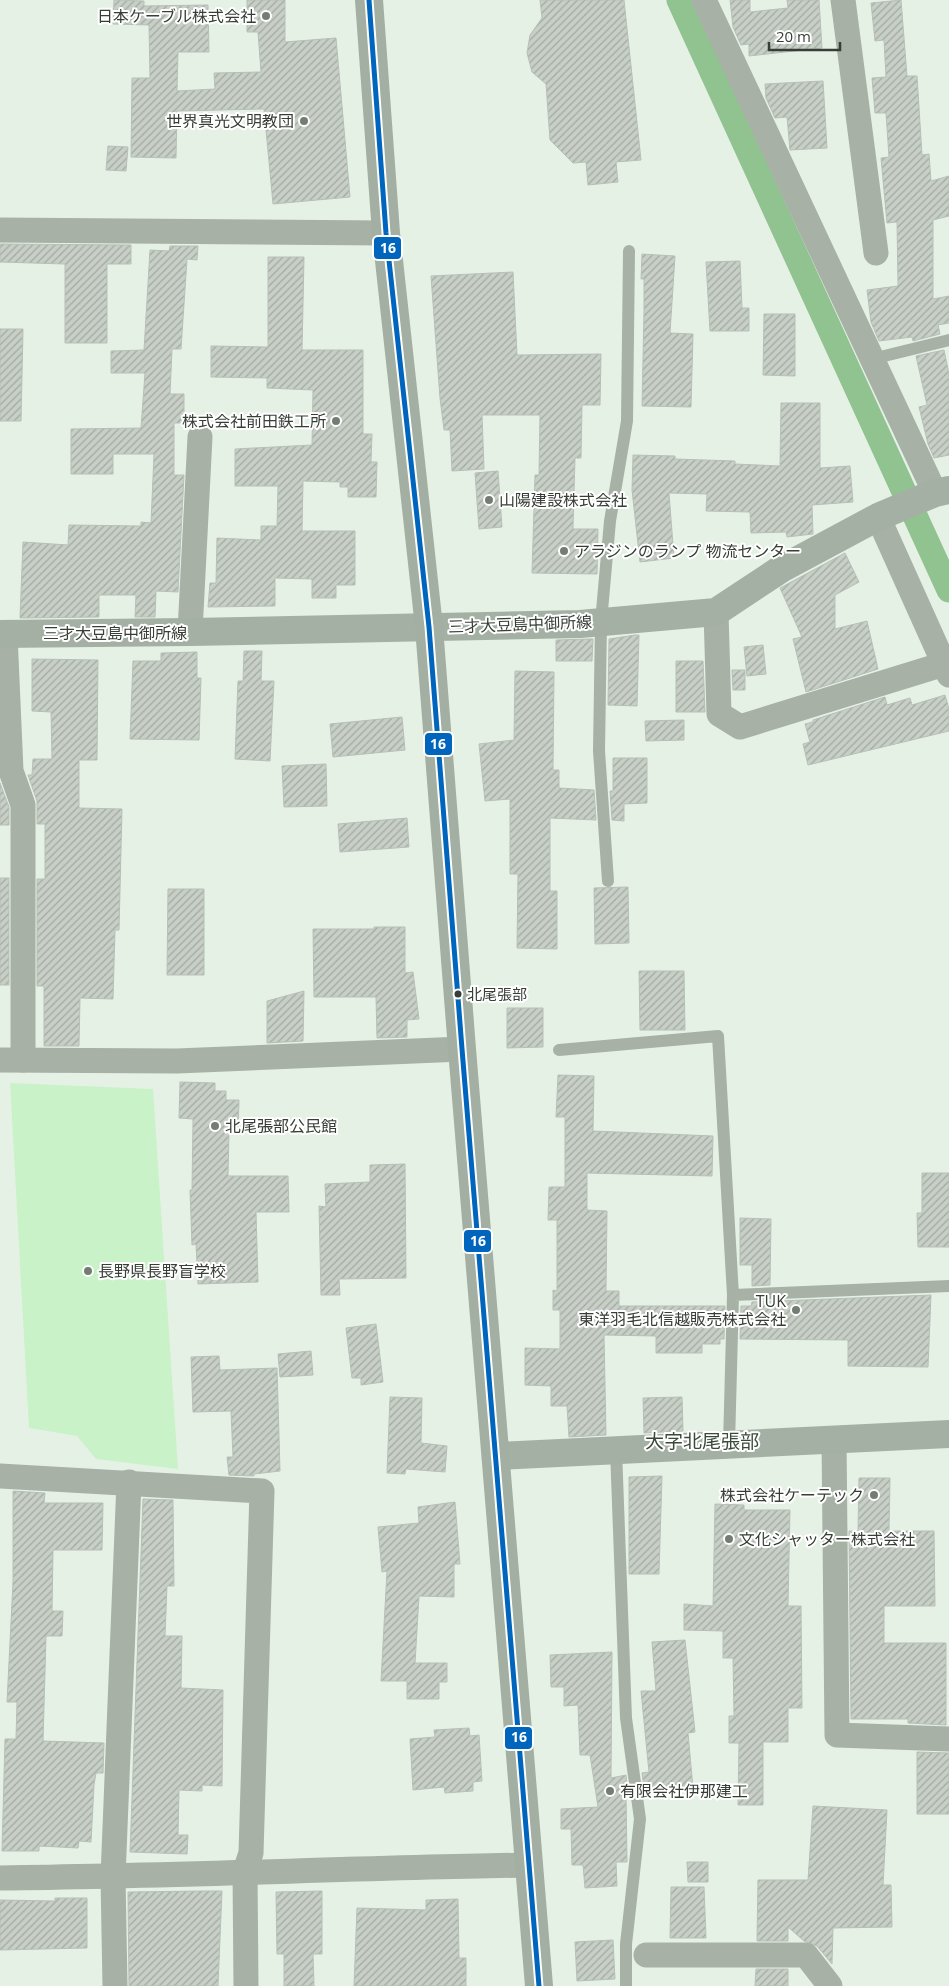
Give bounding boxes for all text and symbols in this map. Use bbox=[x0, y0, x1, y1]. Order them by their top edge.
place label: 日本ケーブル株式会社 bbox=[97, 5, 256, 27]
marker: 日本ケーブル株式会社 bbox=[260, 10, 272, 22]
scale bar bbox=[769, 20, 840, 52]
text: 20 m bbox=[776, 26, 811, 46]
place label: 世界真光文明教団 bbox=[166, 110, 294, 132]
marker: 世界真光文明教団 bbox=[298, 115, 310, 127]
line badge: 16 bbox=[373, 236, 402, 260]
text: 16 bbox=[380, 238, 396, 257]
place label: 株式会社前田鉄工所 bbox=[182, 410, 326, 432]
marker: 株式会社前田鉄工所 bbox=[330, 415, 342, 427]
place label: 山陽建設株式会社 bbox=[499, 489, 627, 511]
marker: 山陽建設株式会社 bbox=[483, 494, 495, 506]
place label: アラジンのランプ 物流センター bbox=[574, 540, 801, 562]
marker: アラジンのランプ 物流センター bbox=[558, 545, 570, 557]
street label: 三才大豆島中御所線 bbox=[448, 610, 592, 638]
street label: 三才大豆島中御所線 bbox=[43, 622, 187, 644]
line badge: 16 bbox=[424, 732, 453, 756]
text: 16 bbox=[430, 734, 446, 753]
place label: 北尾張部 bbox=[467, 984, 527, 1004]
marker: 北尾張部 bbox=[453, 989, 463, 999]
place label: 北尾張部公民館 bbox=[225, 1115, 337, 1137]
marker: 北尾張部公民館 bbox=[209, 1120, 221, 1132]
line badge: 16 bbox=[463, 1229, 492, 1253]
text: 16 bbox=[470, 1231, 486, 1250]
place label: 長野県長野盲学校 bbox=[98, 1260, 226, 1282]
marker: 長野県長野盲学校 bbox=[82, 1265, 94, 1277]
place label: TUK 東洋羽毛北信越販売株式会社 bbox=[578, 1290, 786, 1330]
marker: TUK 東洋羽毛北信越販売株式会社 bbox=[790, 1304, 802, 1316]
district label: 大字北尾張部 bbox=[645, 1428, 759, 1454]
place label: 株式会社ケーテック bbox=[720, 1484, 864, 1506]
marker: 株式会社ケーテック bbox=[868, 1489, 880, 1501]
place label: 文化シャッター株式会社 bbox=[739, 1528, 915, 1550]
marker: 文化シャッター株式会社 bbox=[723, 1533, 735, 1545]
line badge: 16 bbox=[504, 1726, 533, 1750]
text: 16 bbox=[511, 1727, 527, 1746]
place label: 有限会社伊那建工 bbox=[620, 1780, 748, 1802]
marker: 有限会社伊那建工 bbox=[604, 1785, 616, 1797]

